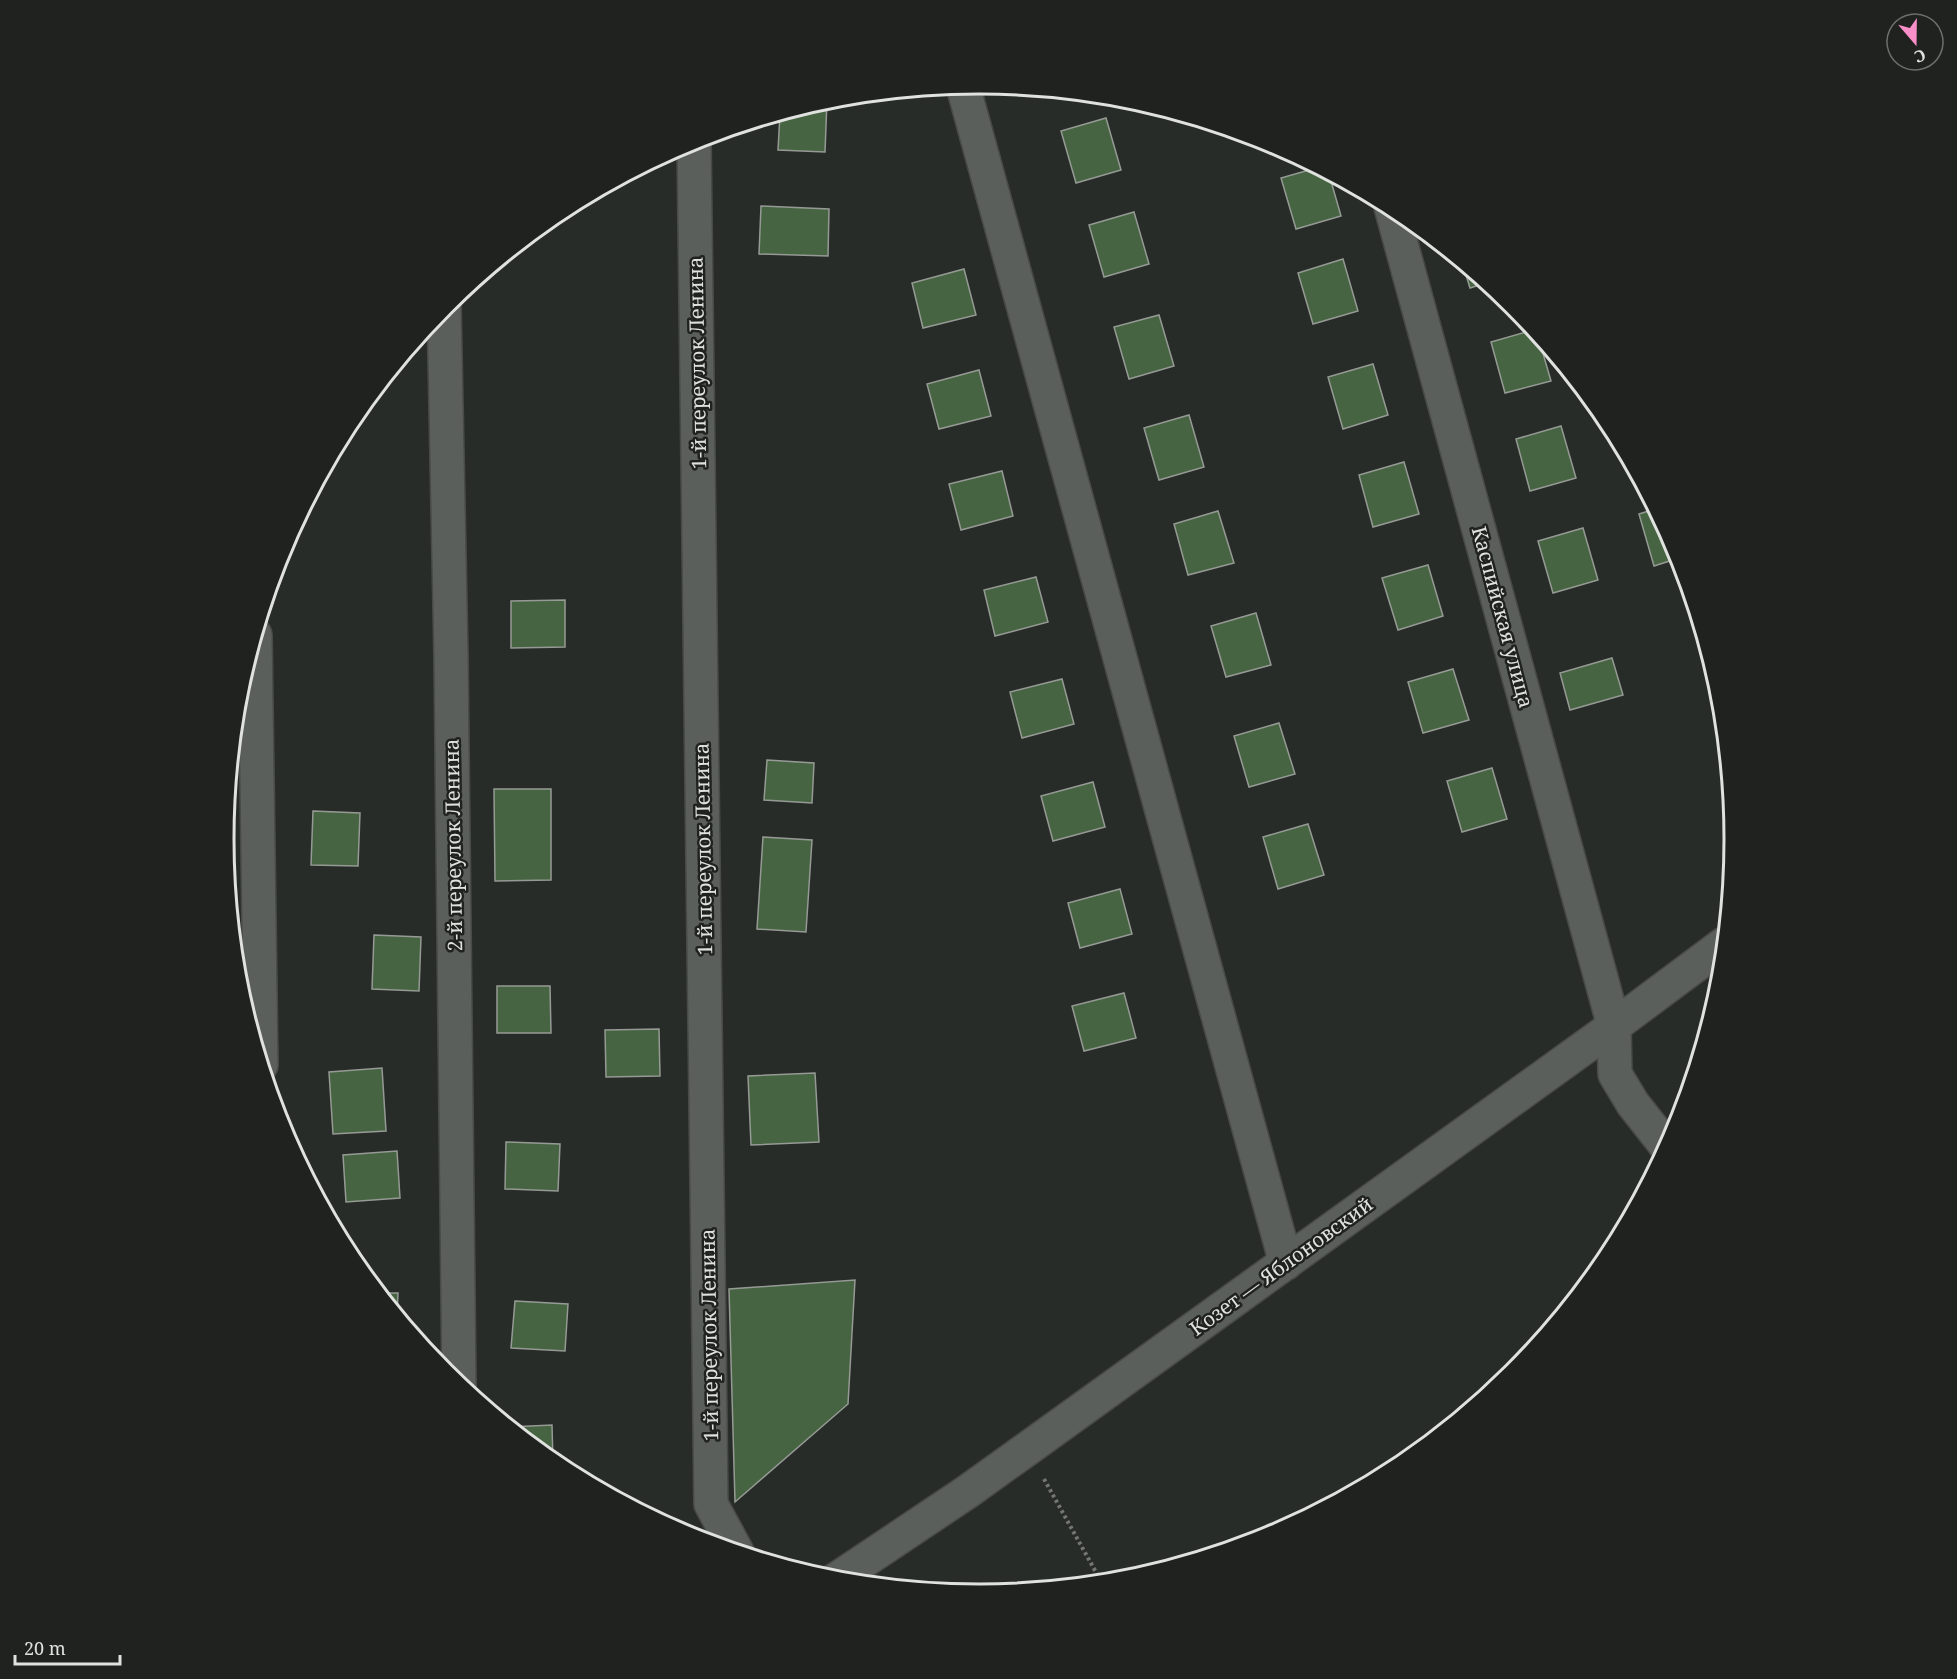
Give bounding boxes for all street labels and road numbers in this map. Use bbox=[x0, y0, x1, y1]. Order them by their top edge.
street label: 1-й переулок Ленина bbox=[682, 256, 712, 470]
street label: Каспийская улица bbox=[1466, 523, 1540, 711]
street label: 2-й переулок Ленина bbox=[438, 738, 468, 952]
street label: 1-й переулок Ленина bbox=[688, 742, 718, 956]
street label: Козет — Яблоновский bbox=[1184, 1190, 1378, 1342]
street label: 1-й переулок Ленина bbox=[694, 1228, 724, 1442]

